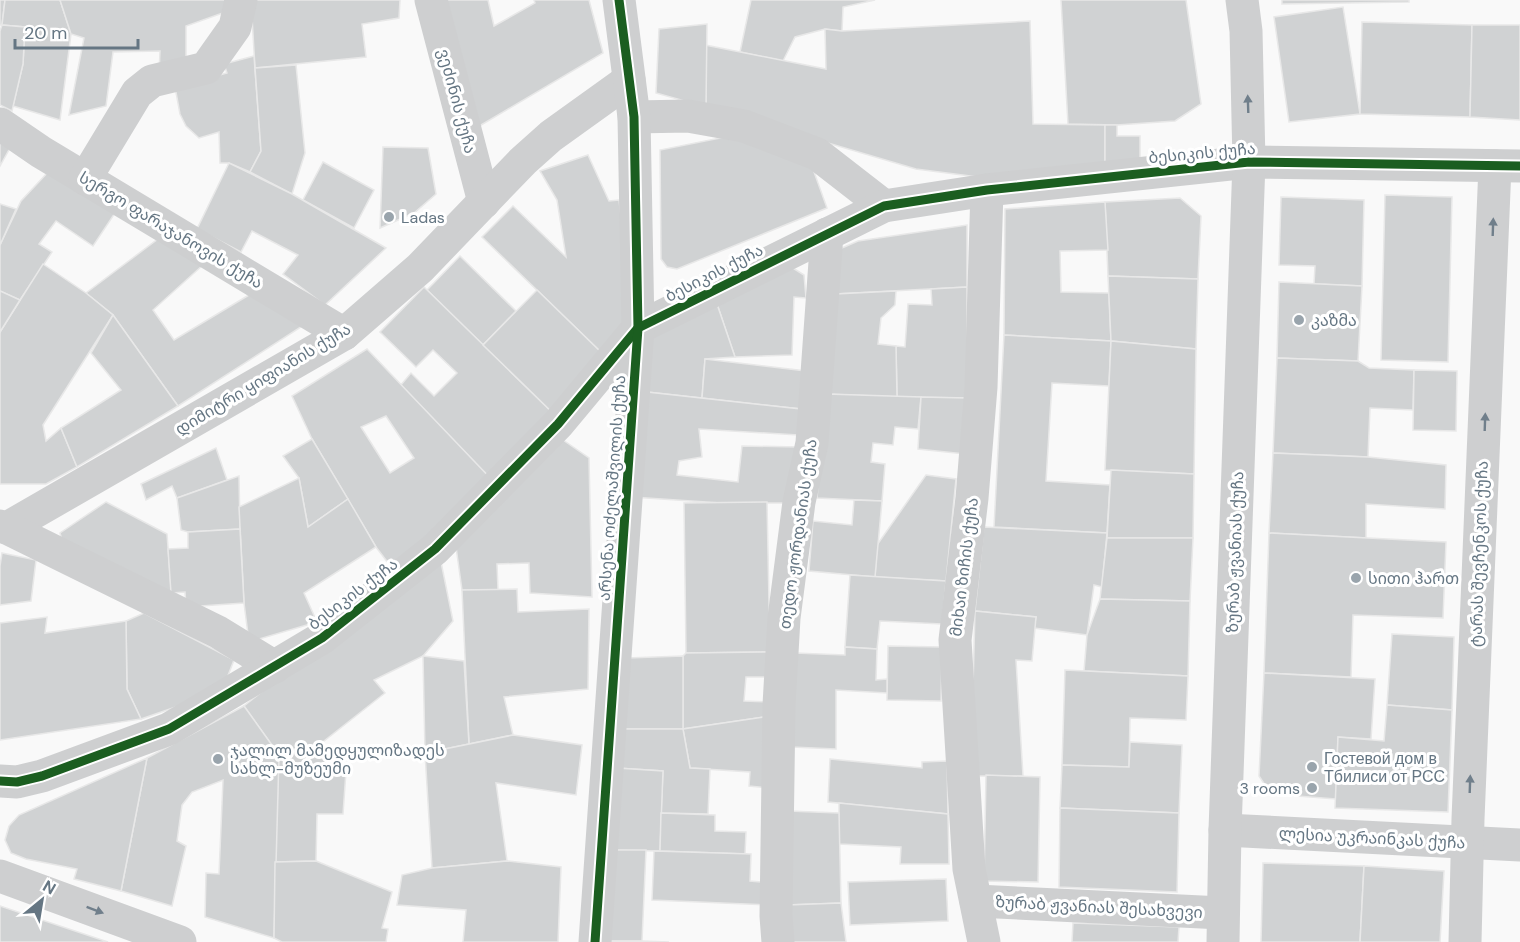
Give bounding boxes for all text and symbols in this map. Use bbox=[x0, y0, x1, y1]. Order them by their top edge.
scale bar bbox=[15, 12, 138, 50]
text: 20 m bbox=[24, 21, 67, 45]
street label: ვეძინის ქუჩა bbox=[433, 46, 481, 156]
one-way arrow bbox=[1244, 94, 1253, 113]
street label: ბესიკის ქუჩა bbox=[1148, 138, 1256, 168]
street label: სერგო ფარაჯანოვის ქუჩა bbox=[75, 167, 267, 293]
place label: Ladas bbox=[401, 207, 445, 228]
marker: Ladas bbox=[382, 210, 396, 224]
one-way arrow bbox=[1488, 217, 1497, 236]
street label: ბესიკის ქუჩა bbox=[661, 239, 767, 307]
place label: კაზმა bbox=[1311, 310, 1357, 331]
marker: კაზმა bbox=[1292, 313, 1306, 327]
street label: დიმიტრი ყიფიანის ქუჩა bbox=[171, 318, 355, 440]
street label: არსენა ოძელაშვილის ქუჩა bbox=[594, 374, 630, 602]
one-way arrow bbox=[1480, 412, 1489, 431]
street label: თედო ჟორდანიას ქუჩა bbox=[774, 437, 822, 631]
street label: ტარას შევჩენკოს ქუჩა bbox=[1465, 461, 1493, 647]
street label: ზურაბ ჟვანიას ქუჩა bbox=[1222, 471, 1248, 633]
street label: მიხაი ზიჩის ქუჩა bbox=[945, 496, 983, 638]
street label: ბესიკის ქუჩა bbox=[304, 553, 402, 635]
place label: სითი ჰართ bbox=[1368, 568, 1459, 589]
marker: სითი ჰართ bbox=[1349, 571, 1363, 585]
place label: ჯალილ მამედყულიზადეს სახლ-მუზეუმი bbox=[230, 740, 445, 779]
place label: Гостевой дом в Тбилиси от РСС bbox=[1324, 748, 1445, 787]
marker: ჯალილ მამედყულიზადეს სახლ-მუზეუმი bbox=[211, 752, 225, 766]
marker: Гостевой дом в Тбилиси от РСС bbox=[1305, 760, 1319, 774]
one-way arrow bbox=[1465, 775, 1474, 794]
place label: 3 rooms bbox=[1239, 778, 1300, 799]
marker: 3 rooms bbox=[1305, 781, 1319, 795]
street label: ლესია უკრაინკას ქუჩა bbox=[1278, 823, 1466, 853]
north arrow bbox=[12, 870, 72, 930]
text: N bbox=[39, 875, 60, 899]
street label: ზურაბ ჟვანიას შესახვევი bbox=[995, 891, 1203, 923]
one-way arrow bbox=[86, 905, 104, 915]

